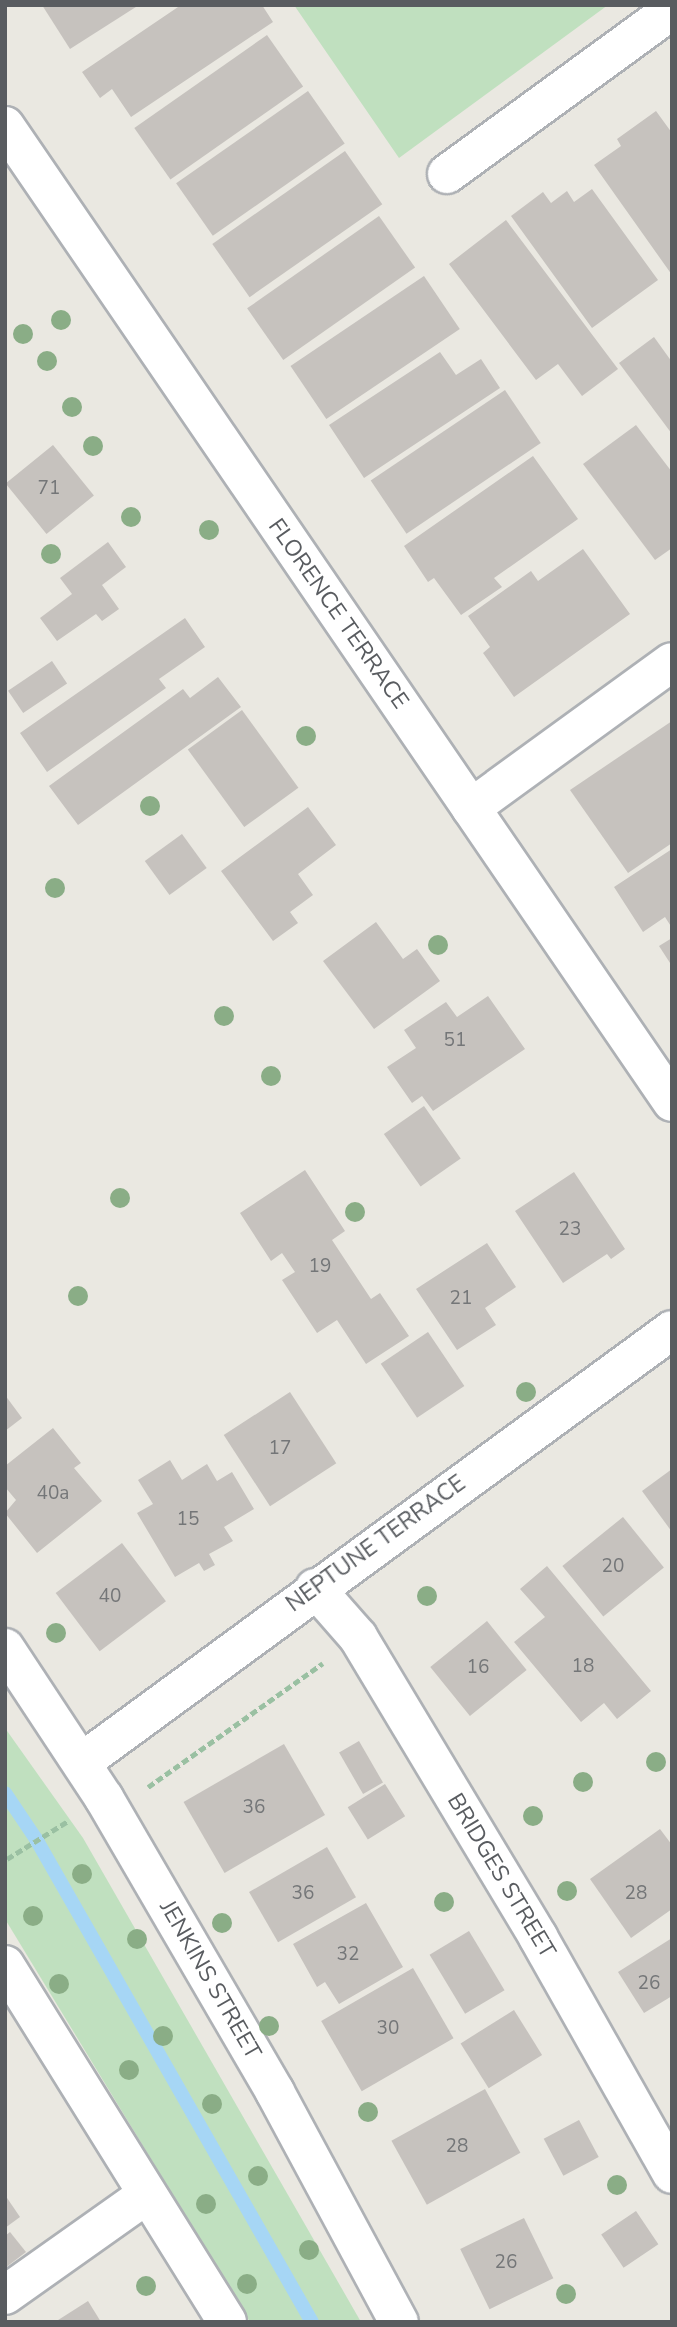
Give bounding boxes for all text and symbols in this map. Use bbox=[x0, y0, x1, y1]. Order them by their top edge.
house number: 71 bbox=[38, 478, 60, 500]
street label: FLORENCE TERRACE bbox=[262, 514, 414, 714]
house number: 51 bbox=[444, 1030, 466, 1052]
house number: 23 bbox=[559, 1219, 581, 1241]
house number: 19 bbox=[309, 1256, 331, 1278]
house number: 21 bbox=[450, 1288, 472, 1310]
house number: 17 bbox=[269, 1438, 291, 1460]
street label: NEPTUNE TERRACE bbox=[281, 1470, 471, 1618]
house number: 40a bbox=[37, 1483, 69, 1505]
house number: 15 bbox=[177, 1509, 199, 1531]
house number: 20 bbox=[602, 1556, 624, 1578]
house number: 40 bbox=[99, 1586, 121, 1608]
house number: 18 bbox=[572, 1656, 594, 1678]
house number: 16 bbox=[467, 1657, 489, 1679]
street label: BRIDGES STREET bbox=[441, 1789, 561, 1963]
house number: 36 bbox=[243, 1797, 265, 1819]
house number: 36 bbox=[292, 1883, 314, 1905]
house number: 28 bbox=[625, 1883, 647, 1905]
street label: JENKINS STREET bbox=[153, 1896, 267, 2064]
house number: 32 bbox=[337, 1944, 359, 1966]
house number: 26 bbox=[638, 1973, 660, 1995]
house number: 30 bbox=[377, 2018, 399, 2040]
house number: 28 bbox=[446, 2136, 468, 2158]
house number: 26 bbox=[495, 2252, 517, 2274]

